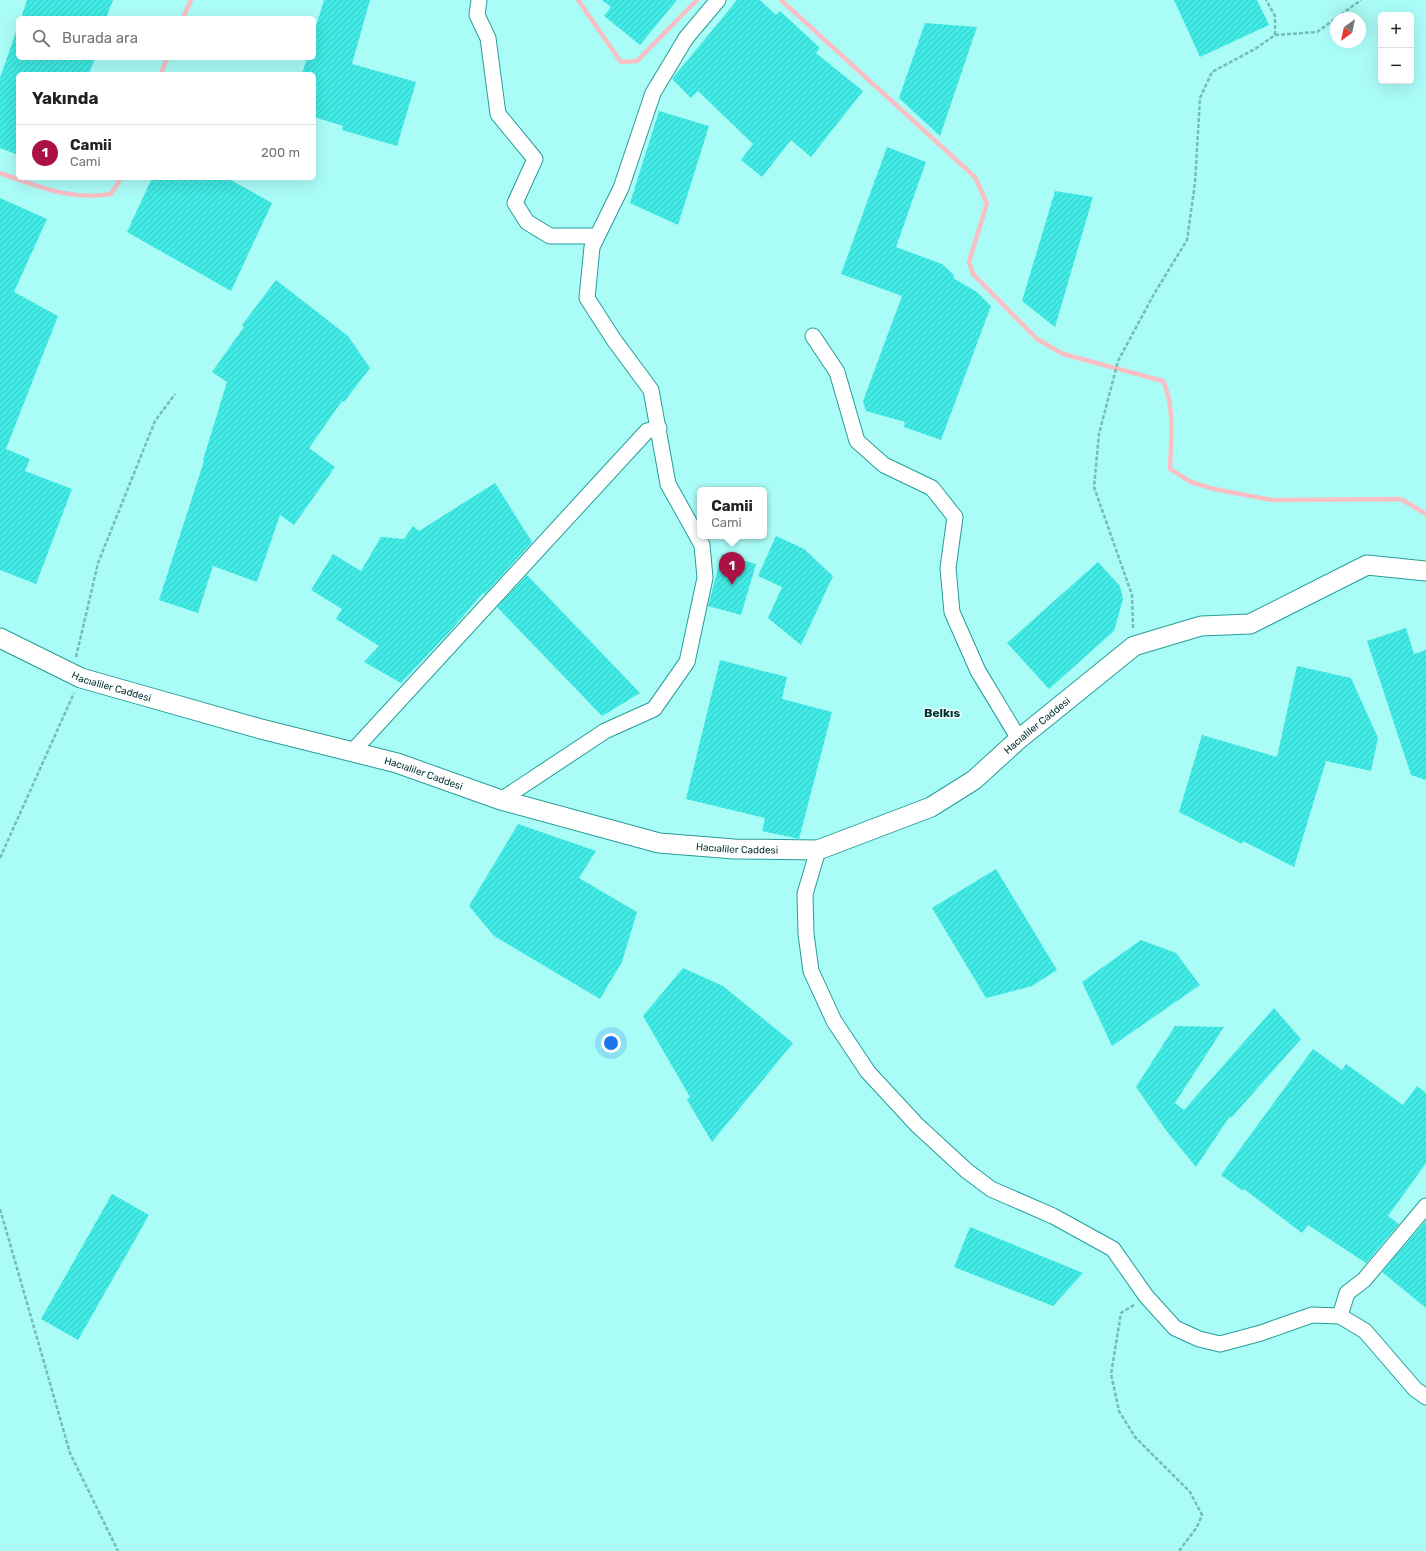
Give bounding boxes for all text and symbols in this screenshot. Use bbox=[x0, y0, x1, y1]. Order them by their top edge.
north arrow bbox=[1330, 12, 1366, 48]
map controls bbox=[1378, 12, 1414, 84]
button: + bbox=[1378, 12, 1414, 48]
search box bbox=[16, 16, 316, 60]
icon: search bbox=[30, 27, 52, 49]
text: Burada ara bbox=[62, 29, 138, 47]
button: − bbox=[1378, 48, 1414, 84]
text: Yakında bbox=[32, 88, 98, 108]
text: Camii bbox=[70, 136, 112, 154]
text: 1 bbox=[42, 145, 48, 160]
text: 200 m bbox=[261, 145, 300, 160]
text: Cami bbox=[70, 154, 101, 169]
popup bbox=[697, 487, 767, 539]
text: Camii bbox=[711, 497, 753, 515]
text: Cami bbox=[711, 515, 742, 530]
pin: 1 bbox=[719, 552, 745, 585]
street label: Hacıaliler Caddesi bbox=[69, 669, 152, 705]
street label: Hacıaliler Caddesi bbox=[1002, 695, 1073, 757]
district label: Belkıs bbox=[924, 706, 960, 720]
street label: Hacıaliler Caddesi bbox=[383, 755, 464, 793]
street label: Hacıaliler Caddesi bbox=[695, 841, 778, 857]
your location bbox=[601, 1033, 621, 1053]

